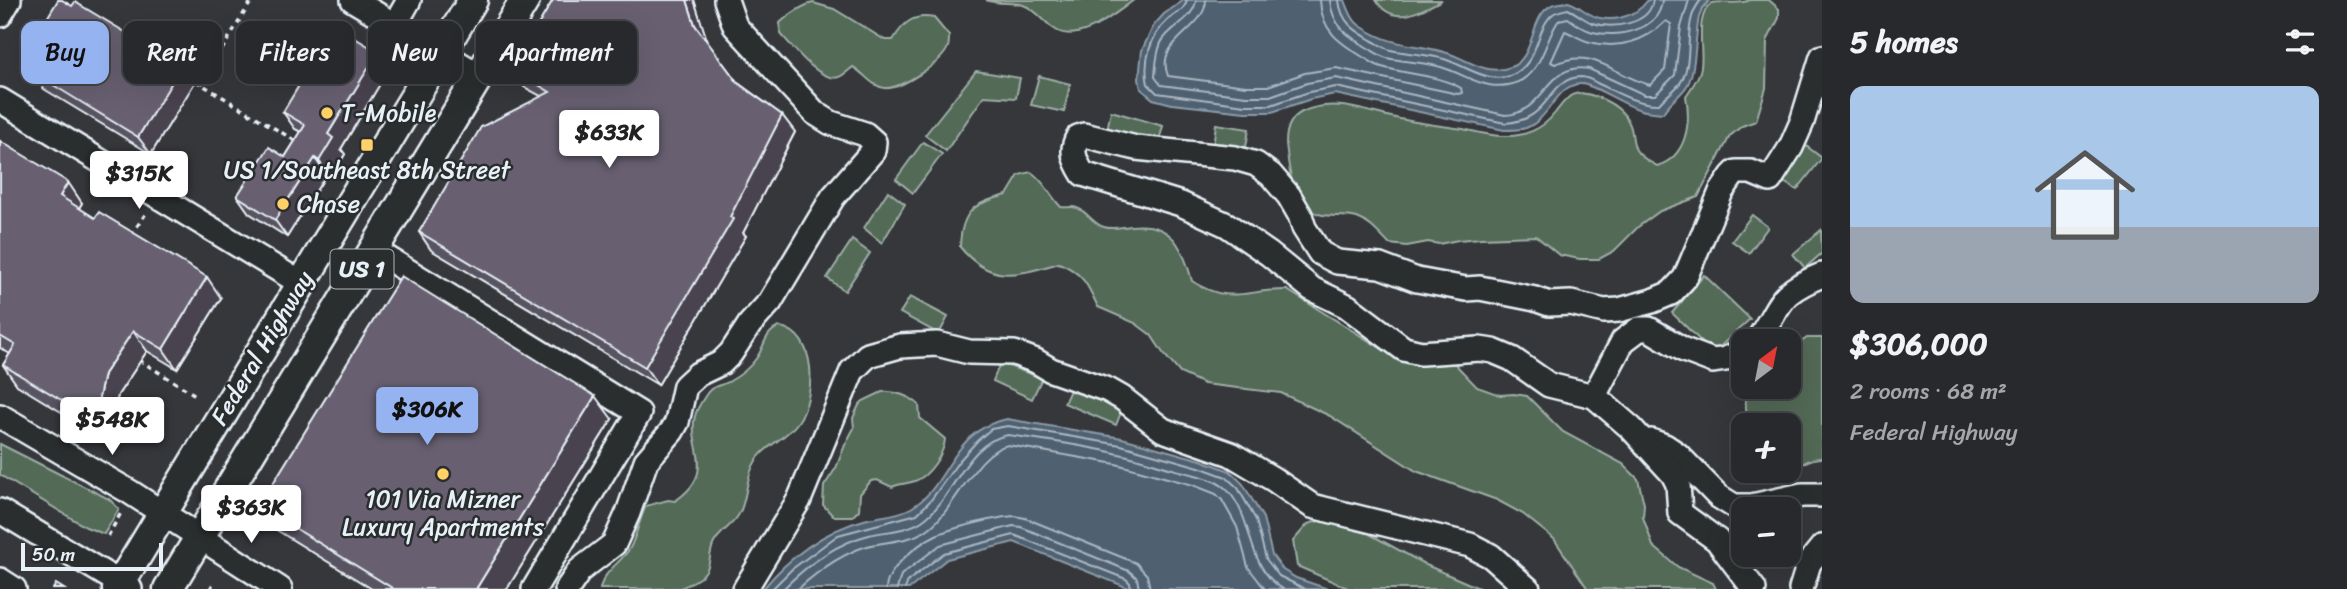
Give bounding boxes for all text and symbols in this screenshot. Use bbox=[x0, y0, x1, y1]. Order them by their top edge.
text: 5 homes bbox=[1850, 15, 1958, 69]
chip: Buy bbox=[21, 21, 109, 84]
chip: Rent bbox=[123, 21, 222, 84]
chip: Filters bbox=[236, 21, 354, 84]
chip: New bbox=[368, 21, 462, 84]
chip: Apartment bbox=[476, 21, 637, 84]
icon: filters bbox=[2281, 23, 2319, 61]
place label: T-Mobile bbox=[341, 92, 437, 134]
marker: T-Mobile bbox=[319, 105, 335, 121]
pin: $633K bbox=[560, 110, 658, 170]
text: $633K bbox=[575, 112, 643, 153]
icon: home bbox=[2022, 132, 2148, 258]
marker: US 1/Southeast 8th Street bbox=[359, 137, 375, 153]
place label: US 1/Southeast 8th Street bbox=[224, 149, 511, 191]
pin: $315K bbox=[90, 152, 188, 211]
text: $315K bbox=[106, 153, 172, 194]
place label: Chase bbox=[297, 183, 360, 225]
marker: Chase bbox=[275, 196, 291, 212]
road number: US 1 bbox=[330, 250, 394, 288]
street label: Federal Highway bbox=[199, 262, 325, 434]
text: $306,000 bbox=[1850, 317, 1988, 371]
north arrow bbox=[1731, 329, 1801, 399]
map controls bbox=[1731, 329, 1801, 567]
text: 2 rooms · 68 m² bbox=[1850, 371, 2007, 412]
pin: $306K bbox=[378, 388, 476, 447]
text: $306K bbox=[392, 389, 462, 430]
pin: $548K bbox=[63, 398, 161, 457]
text: $548K bbox=[76, 399, 148, 440]
text: Federal Highway bbox=[1850, 412, 2018, 453]
button: + bbox=[1731, 413, 1801, 483]
marker: 101 Via Mizner Luxury Apartments bbox=[435, 466, 451, 482]
place label: 101 Via Mizner Luxury Apartments bbox=[342, 478, 545, 548]
pin: $363K bbox=[202, 486, 300, 545]
text: $363K bbox=[217, 487, 285, 528]
button: − bbox=[1731, 497, 1801, 567]
text: 50 m bbox=[32, 538, 75, 571]
scale bar bbox=[21, 540, 163, 572]

